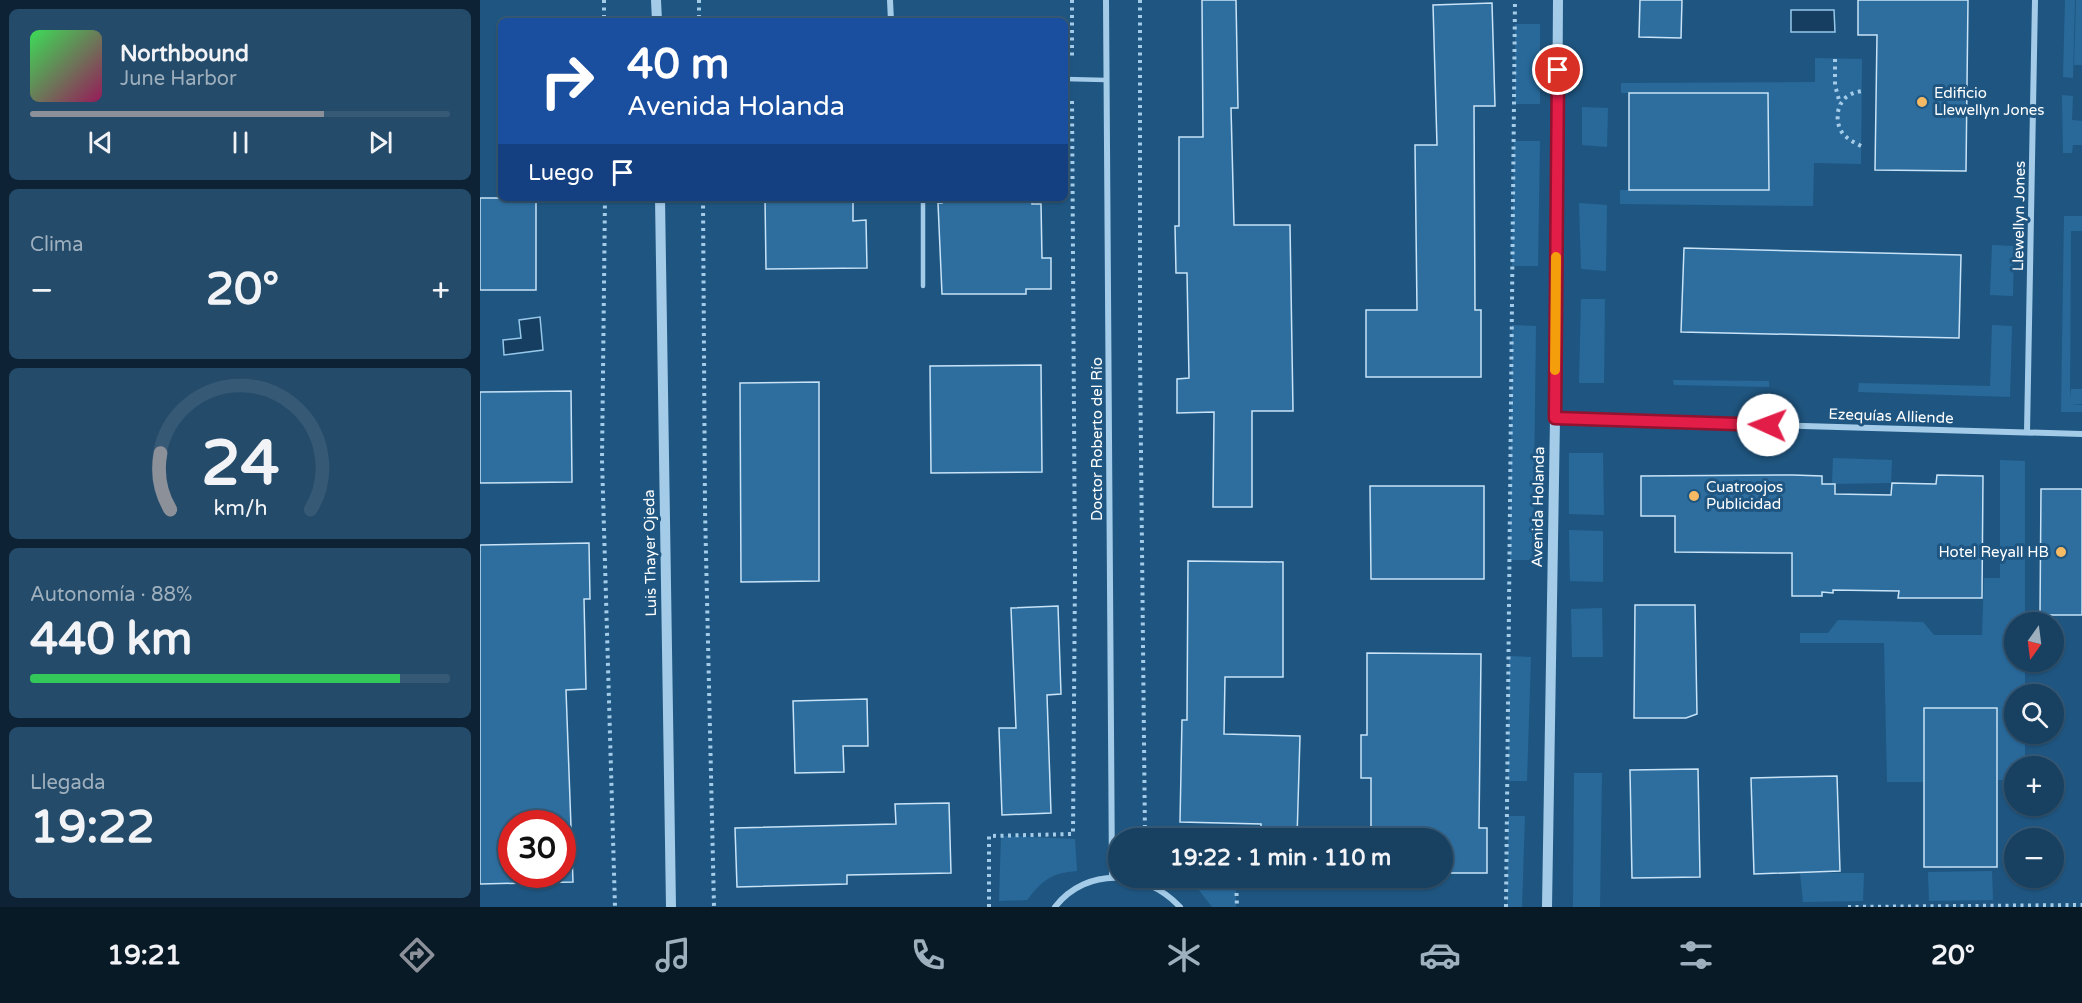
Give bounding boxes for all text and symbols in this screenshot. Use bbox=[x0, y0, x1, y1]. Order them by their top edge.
text: 40 m bbox=[627, 39, 729, 90]
text: Northbound bbox=[120, 41, 249, 67]
icon: right bbox=[528, 42, 606, 120]
pin bbox=[1532, 44, 1583, 95]
icon: arrive bbox=[1541, 53, 1574, 86]
text: June Harbor bbox=[120, 67, 237, 91]
place label: Edificio Llewellyn Jones bbox=[1934, 84, 2045, 119]
text: Avenida Holanda bbox=[627, 90, 845, 123]
marker: Edificio Llewellyn Jones bbox=[1915, 95, 1929, 109]
icon: previous bbox=[84, 126, 117, 159]
icon: pause bbox=[224, 126, 257, 159]
icon: next bbox=[364, 126, 397, 159]
icon: arrive bbox=[606, 156, 639, 189]
text: Luego bbox=[528, 160, 594, 186]
street label: Llewellyn Jones bbox=[2009, 161, 2029, 271]
text: Clima bbox=[30, 233, 83, 257]
text: 20° bbox=[206, 263, 279, 317]
text: − bbox=[30, 271, 54, 310]
text: + bbox=[431, 271, 450, 310]
street label: Doctor Roberto del Río bbox=[1088, 357, 1106, 521]
position arrow bbox=[1736, 393, 1800, 457]
street label: Ezequías Alliende bbox=[1828, 405, 1954, 427]
text: 24 bbox=[201, 428, 279, 503]
street label: Avenida Holanda bbox=[1528, 446, 1548, 568]
place label: Cuatroojos Publicidad bbox=[1706, 478, 1783, 513]
street label: Luis Thayer Ojeda bbox=[640, 489, 660, 617]
marker: Cuatroojos Publicidad bbox=[1687, 489, 1701, 503]
text: km/h bbox=[213, 496, 267, 522]
place label: Hotel Reyall HB bbox=[1938, 543, 2049, 561]
marker: Hotel Reyall HB bbox=[2054, 545, 2068, 559]
text: Autonomía · 88% bbox=[30, 583, 192, 607]
north arrow bbox=[2004, 612, 2064, 672]
map controls bbox=[2004, 612, 2064, 888]
text: 440 km bbox=[30, 613, 192, 667]
button: search bbox=[2004, 684, 2064, 744]
button: + bbox=[2004, 756, 2064, 816]
text: Llegada bbox=[30, 771, 106, 795]
text: 19:22 bbox=[30, 801, 155, 855]
speed limit sign: 30 bbox=[498, 810, 576, 888]
button: − bbox=[2004, 828, 2064, 888]
text: 19:22 · 1 min · 110 m bbox=[1170, 845, 1391, 871]
icon: directions bbox=[396, 934, 438, 976]
icon: music bbox=[652, 934, 694, 976]
icon: phone bbox=[907, 934, 949, 976]
icon: climate bbox=[1163, 934, 1205, 976]
icon: car bbox=[1419, 934, 1461, 976]
icon: filters bbox=[1675, 934, 1717, 976]
text: 19:21 bbox=[107, 939, 182, 972]
text: 20° bbox=[1931, 939, 1975, 972]

